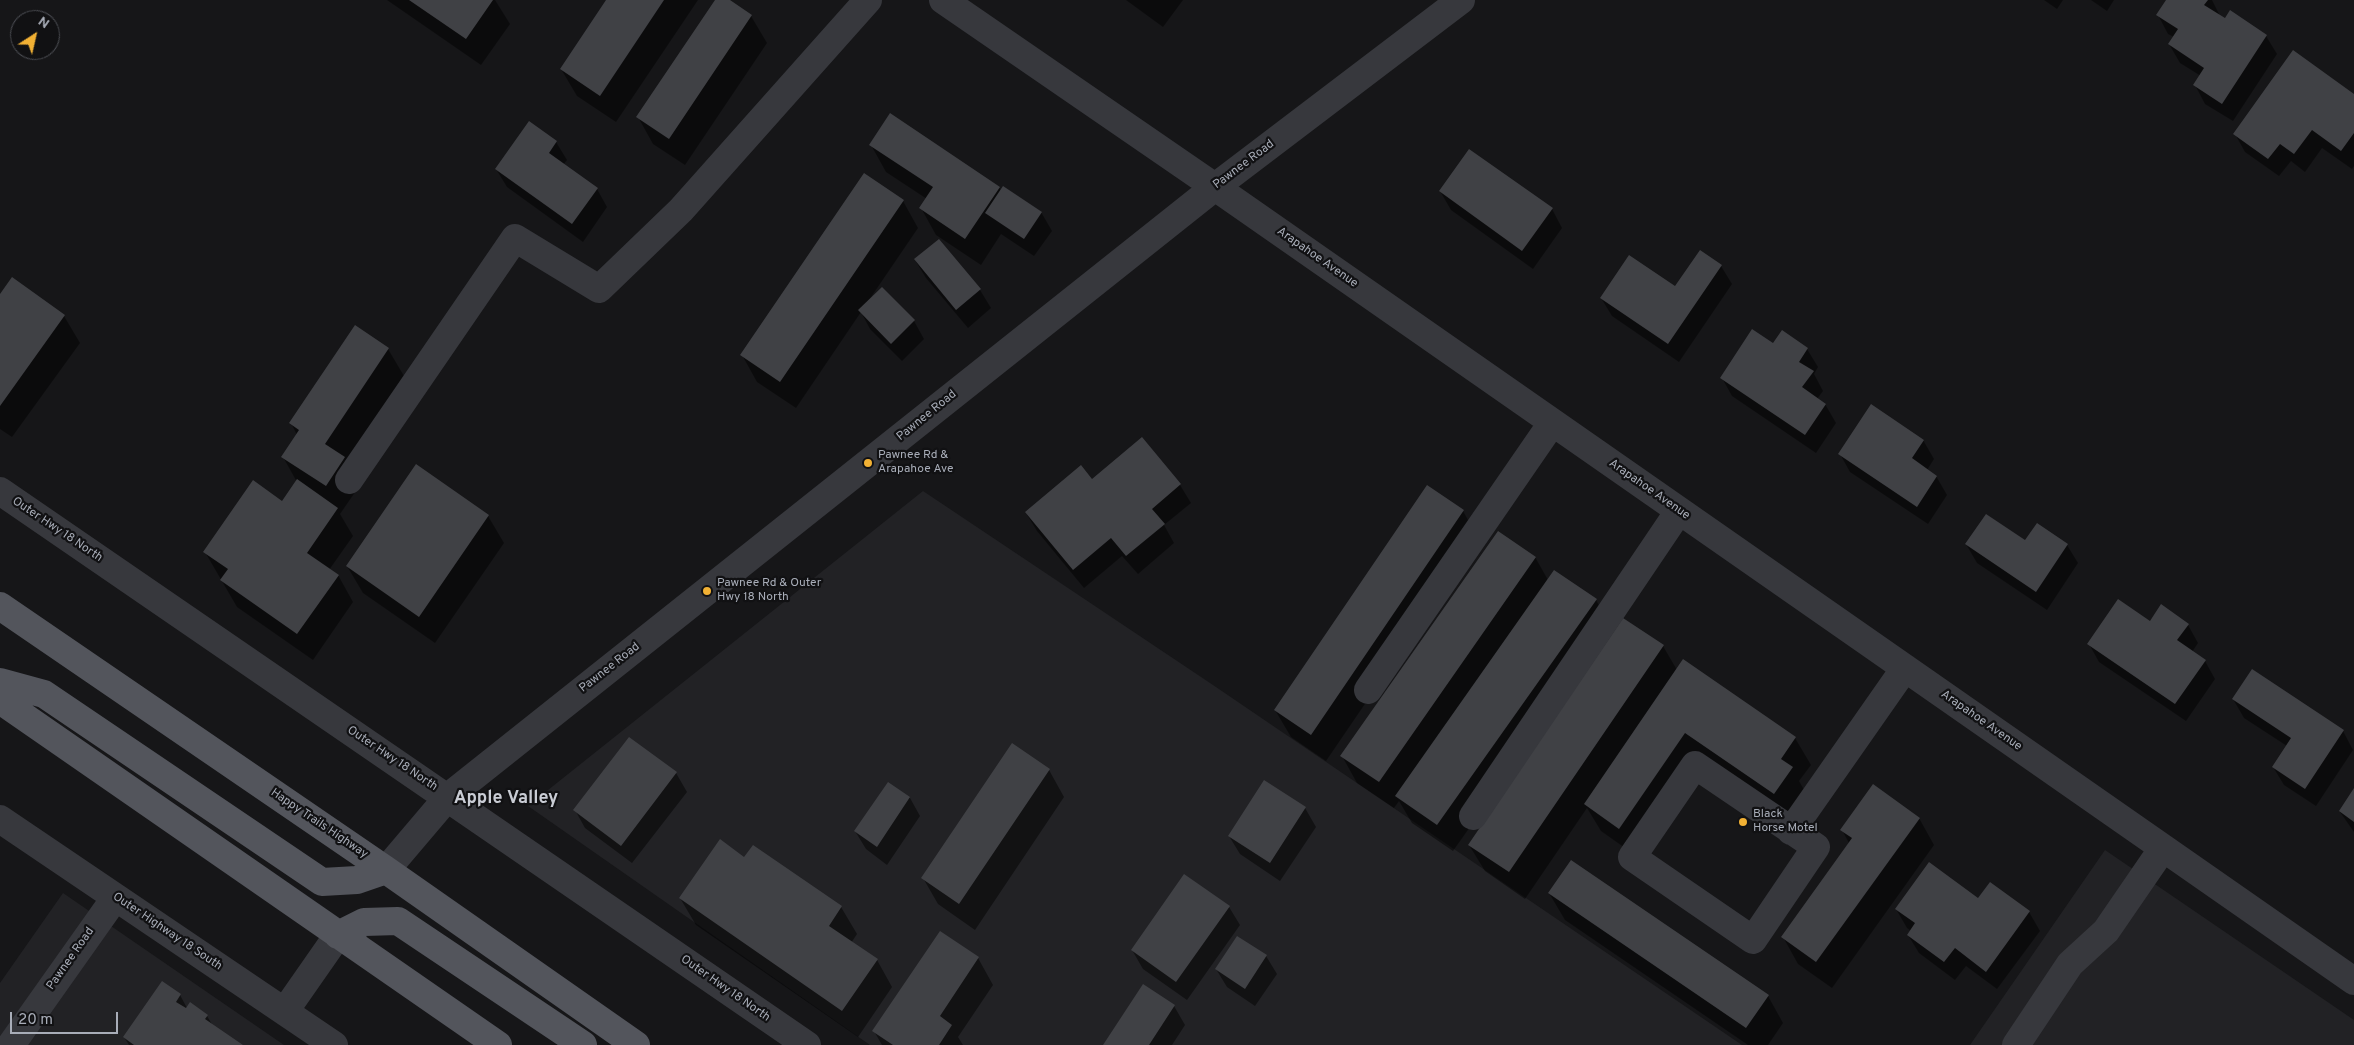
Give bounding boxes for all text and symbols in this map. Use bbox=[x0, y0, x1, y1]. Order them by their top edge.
north arrow bbox=[10, 10, 60, 60]
text: N bbox=[34, 13, 52, 33]
street label: Pawnee Road bbox=[1211, 137, 1277, 193]
street label: Arapahoe Avenue bbox=[1274, 225, 1360, 291]
street label: Pawnee Road bbox=[894, 388, 960, 444]
place label: Pawnee Rd & Arapahoe Ave bbox=[878, 449, 953, 477]
marker: Pawnee Rd & Arapahoe Ave bbox=[862, 457, 874, 469]
street label: Arapahoe Avenue bbox=[1606, 457, 1692, 523]
street label: Outer Hwy 18 North bbox=[9, 494, 105, 566]
place label: Pawnee Rd & Outer Hwy 18 North bbox=[717, 577, 821, 605]
marker: Pawnee Rd & Outer Hwy 18 North bbox=[701, 585, 713, 597]
street label: Pawnee Road bbox=[577, 640, 643, 696]
street label: Arapahoe Avenue bbox=[1938, 688, 2024, 754]
street label: Outer Hwy 18 North bbox=[344, 723, 440, 795]
street label: Happy Trails Highway bbox=[268, 786, 370, 862]
district label: Apple Valley bbox=[454, 788, 558, 810]
place label: Black Horse Motel bbox=[1753, 808, 1818, 836]
marker: Black Horse Motel bbox=[1737, 816, 1749, 828]
street label: Outer Highway 18 South bbox=[110, 890, 224, 974]
street label: Pawnee Road bbox=[44, 925, 98, 993]
street label: Outer Hwy 18 North bbox=[678, 953, 772, 1025]
scale bar bbox=[12, 1002, 120, 1034]
text: 20 m bbox=[18, 1011, 53, 1030]

